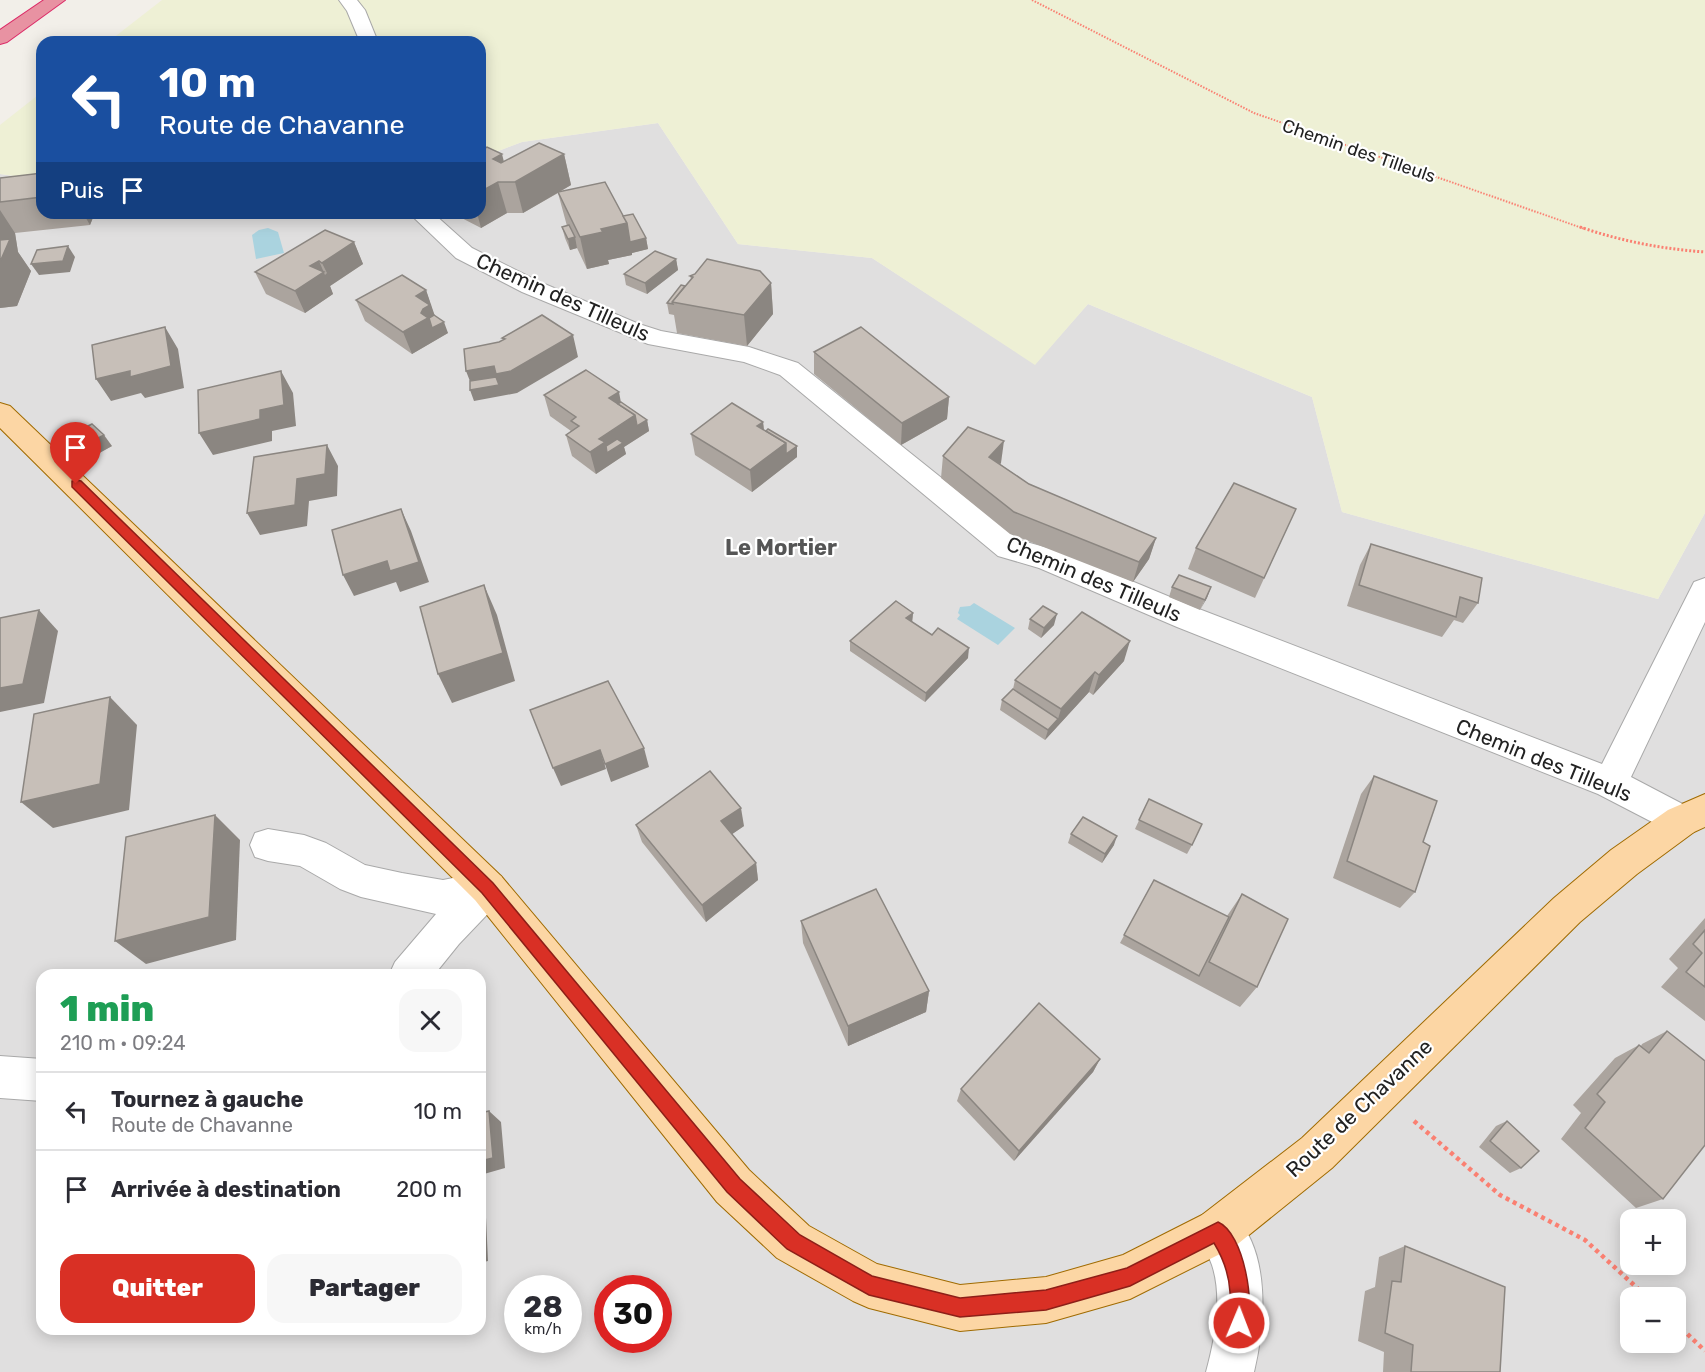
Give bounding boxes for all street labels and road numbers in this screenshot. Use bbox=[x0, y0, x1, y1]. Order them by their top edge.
street label: Chemin des Tilleuls bbox=[1279, 114, 1439, 188]
street label: Chemin des Tilleuls bbox=[472, 247, 654, 347]
street label: Chemin des Tilleuls bbox=[1003, 531, 1185, 627]
street label: Chemin des Tilleuls bbox=[1452, 713, 1636, 807]
street label: Route de Chavanne bbox=[1281, 1034, 1437, 1182]

